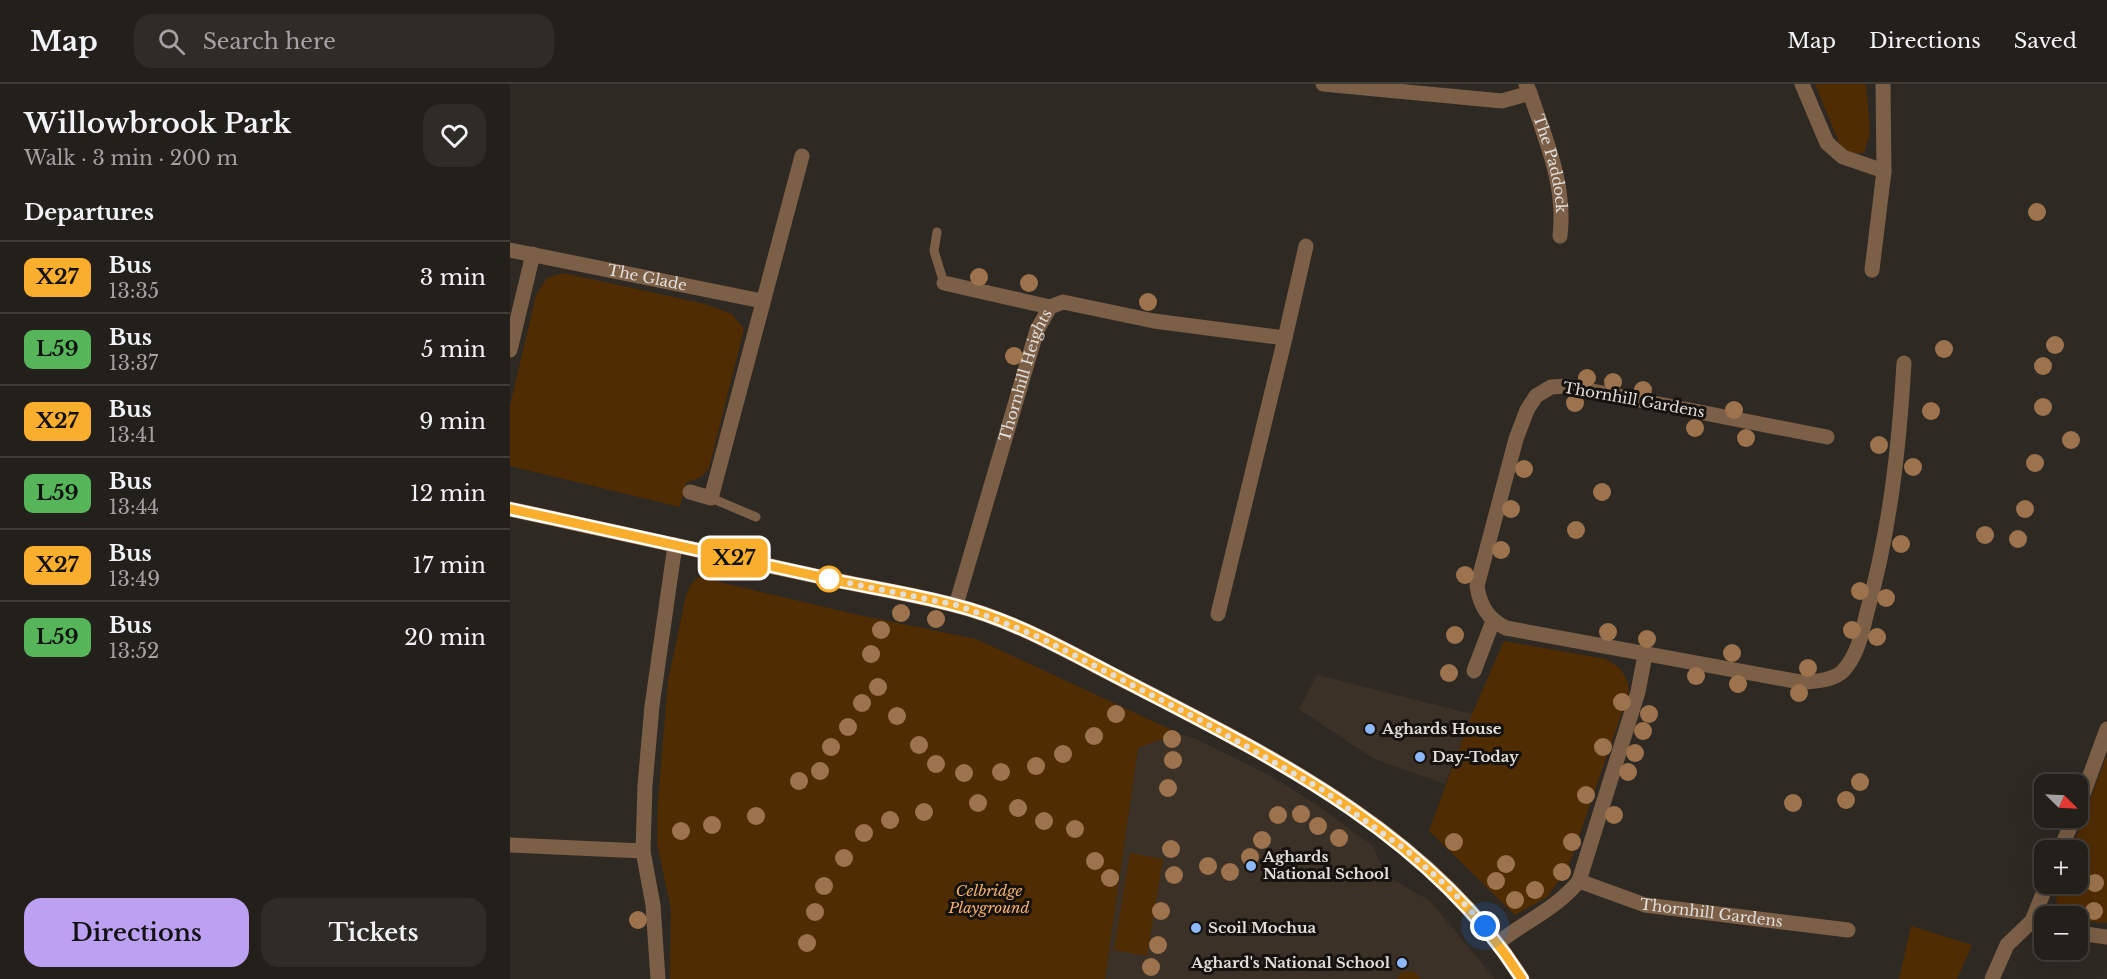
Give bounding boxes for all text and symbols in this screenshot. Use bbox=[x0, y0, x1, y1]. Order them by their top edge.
search box bbox=[134, 14, 554, 68]
text: Map bbox=[30, 24, 98, 59]
icon: search bbox=[155, 25, 188, 58]
text: Search here bbox=[203, 28, 336, 55]
text: Map bbox=[1787, 28, 1836, 54]
text: Directions bbox=[1869, 28, 1981, 54]
text: Saved bbox=[2014, 28, 2077, 54]
button: heart bbox=[423, 104, 486, 167]
text: Willowbrook Park bbox=[24, 106, 291, 141]
street label: The Paddock bbox=[1529, 112, 1571, 214]
text: Walk · 3 min · 200 m bbox=[24, 146, 238, 170]
text: Departures bbox=[24, 199, 154, 226]
text: Bus bbox=[109, 252, 152, 279]
street label: The Glade bbox=[606, 260, 689, 295]
text: X27 bbox=[36, 264, 79, 290]
text: 3 min bbox=[420, 264, 486, 291]
text: 13:35 bbox=[109, 279, 159, 303]
street label: Thornhill Heights bbox=[995, 305, 1056, 444]
text: Bus bbox=[109, 324, 152, 351]
text: L59 bbox=[36, 336, 79, 362]
text: 5 min bbox=[421, 336, 486, 363]
text: 13:37 bbox=[109, 351, 158, 375]
street label: Thornhill Gardens bbox=[1562, 378, 1707, 421]
text: Bus bbox=[109, 396, 152, 423]
text: X27 bbox=[36, 408, 79, 434]
text: 9 min bbox=[419, 408, 486, 435]
text: 13:41 bbox=[109, 423, 156, 447]
text: Bus bbox=[109, 468, 152, 495]
text: L59 bbox=[36, 480, 79, 506]
text: 12 min bbox=[410, 480, 486, 507]
text: 13:44 bbox=[109, 495, 159, 519]
line badge: X27 bbox=[700, 538, 768, 578]
text: Bus bbox=[109, 540, 152, 567]
text: X27 bbox=[713, 545, 755, 571]
text: X27 bbox=[36, 552, 79, 578]
text: 17 min bbox=[413, 552, 486, 579]
unlabelled marker bbox=[816, 566, 842, 592]
text: 13:49 bbox=[109, 567, 160, 591]
text: Bus bbox=[109, 612, 152, 639]
text: L59 bbox=[36, 624, 79, 650]
text: 20 min bbox=[404, 624, 486, 651]
text: 13:52 bbox=[109, 639, 159, 663]
place label: Aghards House bbox=[1381, 719, 1502, 738]
marker: Aghards House bbox=[1363, 722, 1377, 736]
place label: Day-Today bbox=[1432, 747, 1519, 766]
marker: Day-Today bbox=[1413, 750, 1427, 764]
north arrow bbox=[2034, 774, 2088, 828]
map controls bbox=[2034, 774, 2088, 960]
button: + bbox=[2034, 840, 2088, 894]
place label: Aghards National School bbox=[1262, 847, 1390, 883]
marker: Aghards National School bbox=[1244, 859, 1258, 873]
park label: Celbridge Playground bbox=[948, 881, 1029, 917]
street label: Thornhill Gardens bbox=[1639, 894, 1784, 931]
button: Directions bbox=[24, 898, 249, 967]
button: Tickets bbox=[261, 898, 486, 967]
button: − bbox=[2034, 906, 2088, 960]
your location bbox=[1470, 911, 1500, 941]
place label: Scoil Mochua bbox=[1208, 918, 1317, 937]
marker: Scoil Mochua bbox=[1189, 921, 1203, 935]
place label: Aghard's National School bbox=[1190, 953, 1391, 972]
marker: Aghard's National School bbox=[1395, 956, 1409, 970]

